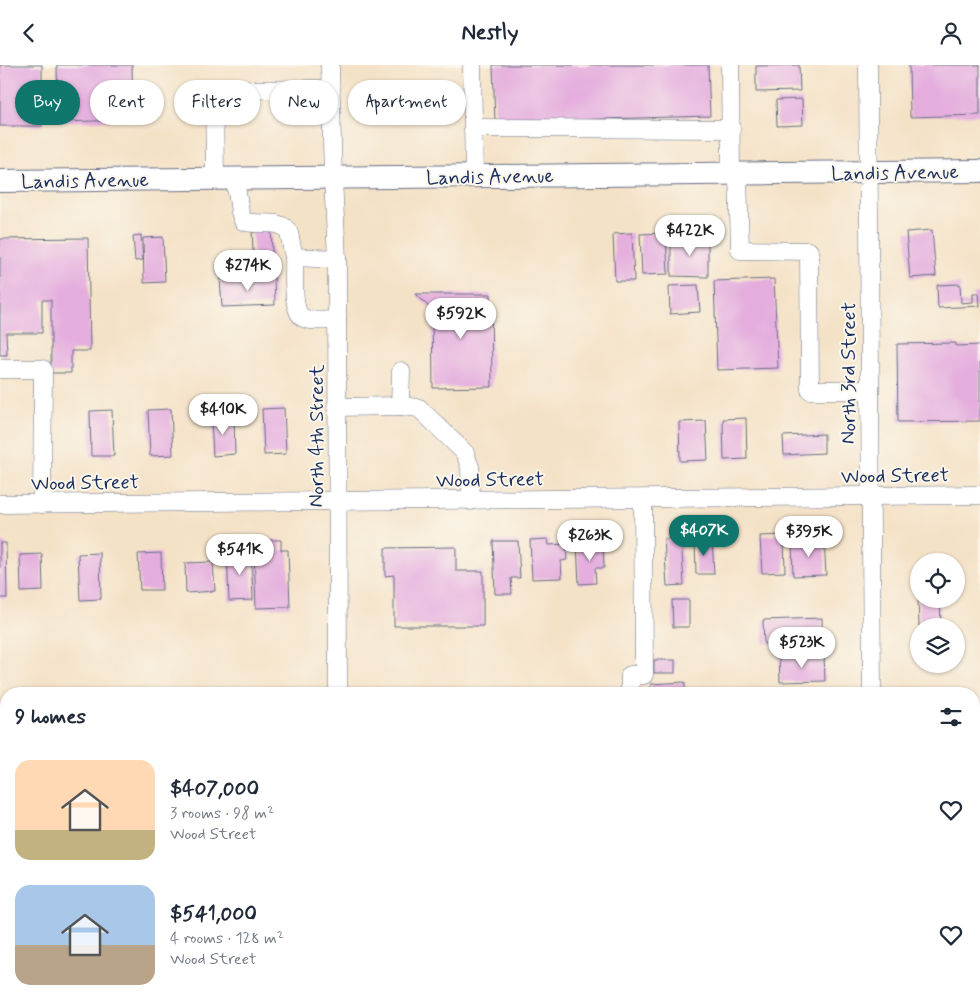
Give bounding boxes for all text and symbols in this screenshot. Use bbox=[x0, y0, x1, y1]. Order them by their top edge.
icon: back bbox=[15, 19, 43, 47]
text: Nestly bbox=[462, 19, 518, 47]
icon: person bbox=[937, 19, 965, 47]
chip: Buy bbox=[15, 80, 80, 125]
chip: Rent bbox=[90, 80, 164, 125]
chip: Filters bbox=[174, 80, 260, 125]
chip: New bbox=[270, 80, 338, 125]
chip: Apartment bbox=[348, 80, 466, 125]
street label: Landis Avenue bbox=[831, 159, 959, 188]
street label: Landis Avenue bbox=[426, 163, 554, 192]
street label: Landis Avenue bbox=[21, 167, 149, 196]
pin: $422K bbox=[655, 215, 725, 257]
text: $422K bbox=[666, 220, 714, 241]
pin: $274K bbox=[213, 249, 283, 292]
text: $274K bbox=[225, 255, 271, 276]
pin: $592K bbox=[426, 297, 496, 340]
street label: North 3rd Street bbox=[836, 302, 863, 444]
text: $592K bbox=[436, 303, 486, 324]
street label: North 4th Street bbox=[304, 364, 331, 507]
pin: $410K bbox=[188, 393, 258, 436]
text: $410K bbox=[200, 399, 246, 420]
street label: Wood Street bbox=[841, 462, 949, 491]
street label: Wood Street bbox=[436, 466, 544, 495]
street label: Wood Street bbox=[31, 469, 139, 498]
pin: $407K bbox=[669, 515, 739, 557]
pin: $395K bbox=[774, 515, 844, 558]
pin: $263K bbox=[555, 519, 625, 562]
text: $407K bbox=[680, 520, 728, 541]
text: $395K bbox=[786, 521, 832, 542]
text: $263K bbox=[568, 525, 612, 546]
pin: $541K bbox=[205, 533, 275, 576]
text: $541K bbox=[217, 539, 263, 560]
map controls bbox=[910, 553, 965, 673]
button: locate bbox=[910, 553, 965, 608]
button: layers bbox=[910, 618, 965, 673]
pin: $523K bbox=[767, 627, 837, 669]
text: $523K bbox=[779, 632, 825, 653]
text: 9 homes bbox=[15, 703, 86, 731]
icon: filters bbox=[937, 703, 965, 731]
text: $407,000 bbox=[170, 775, 259, 803]
icon: home bbox=[55, 780, 115, 840]
icon: heart bbox=[937, 796, 965, 824]
text: 3 rooms · 98 m² bbox=[170, 803, 274, 824]
text: Wood Street bbox=[170, 824, 256, 845]
text: $541,000 bbox=[170, 900, 257, 928]
icon: home bbox=[55, 905, 115, 965]
icon: heart bbox=[937, 921, 965, 949]
text: 4 rooms · 128 m² bbox=[170, 928, 284, 949]
text: Wood Street bbox=[170, 949, 256, 970]

